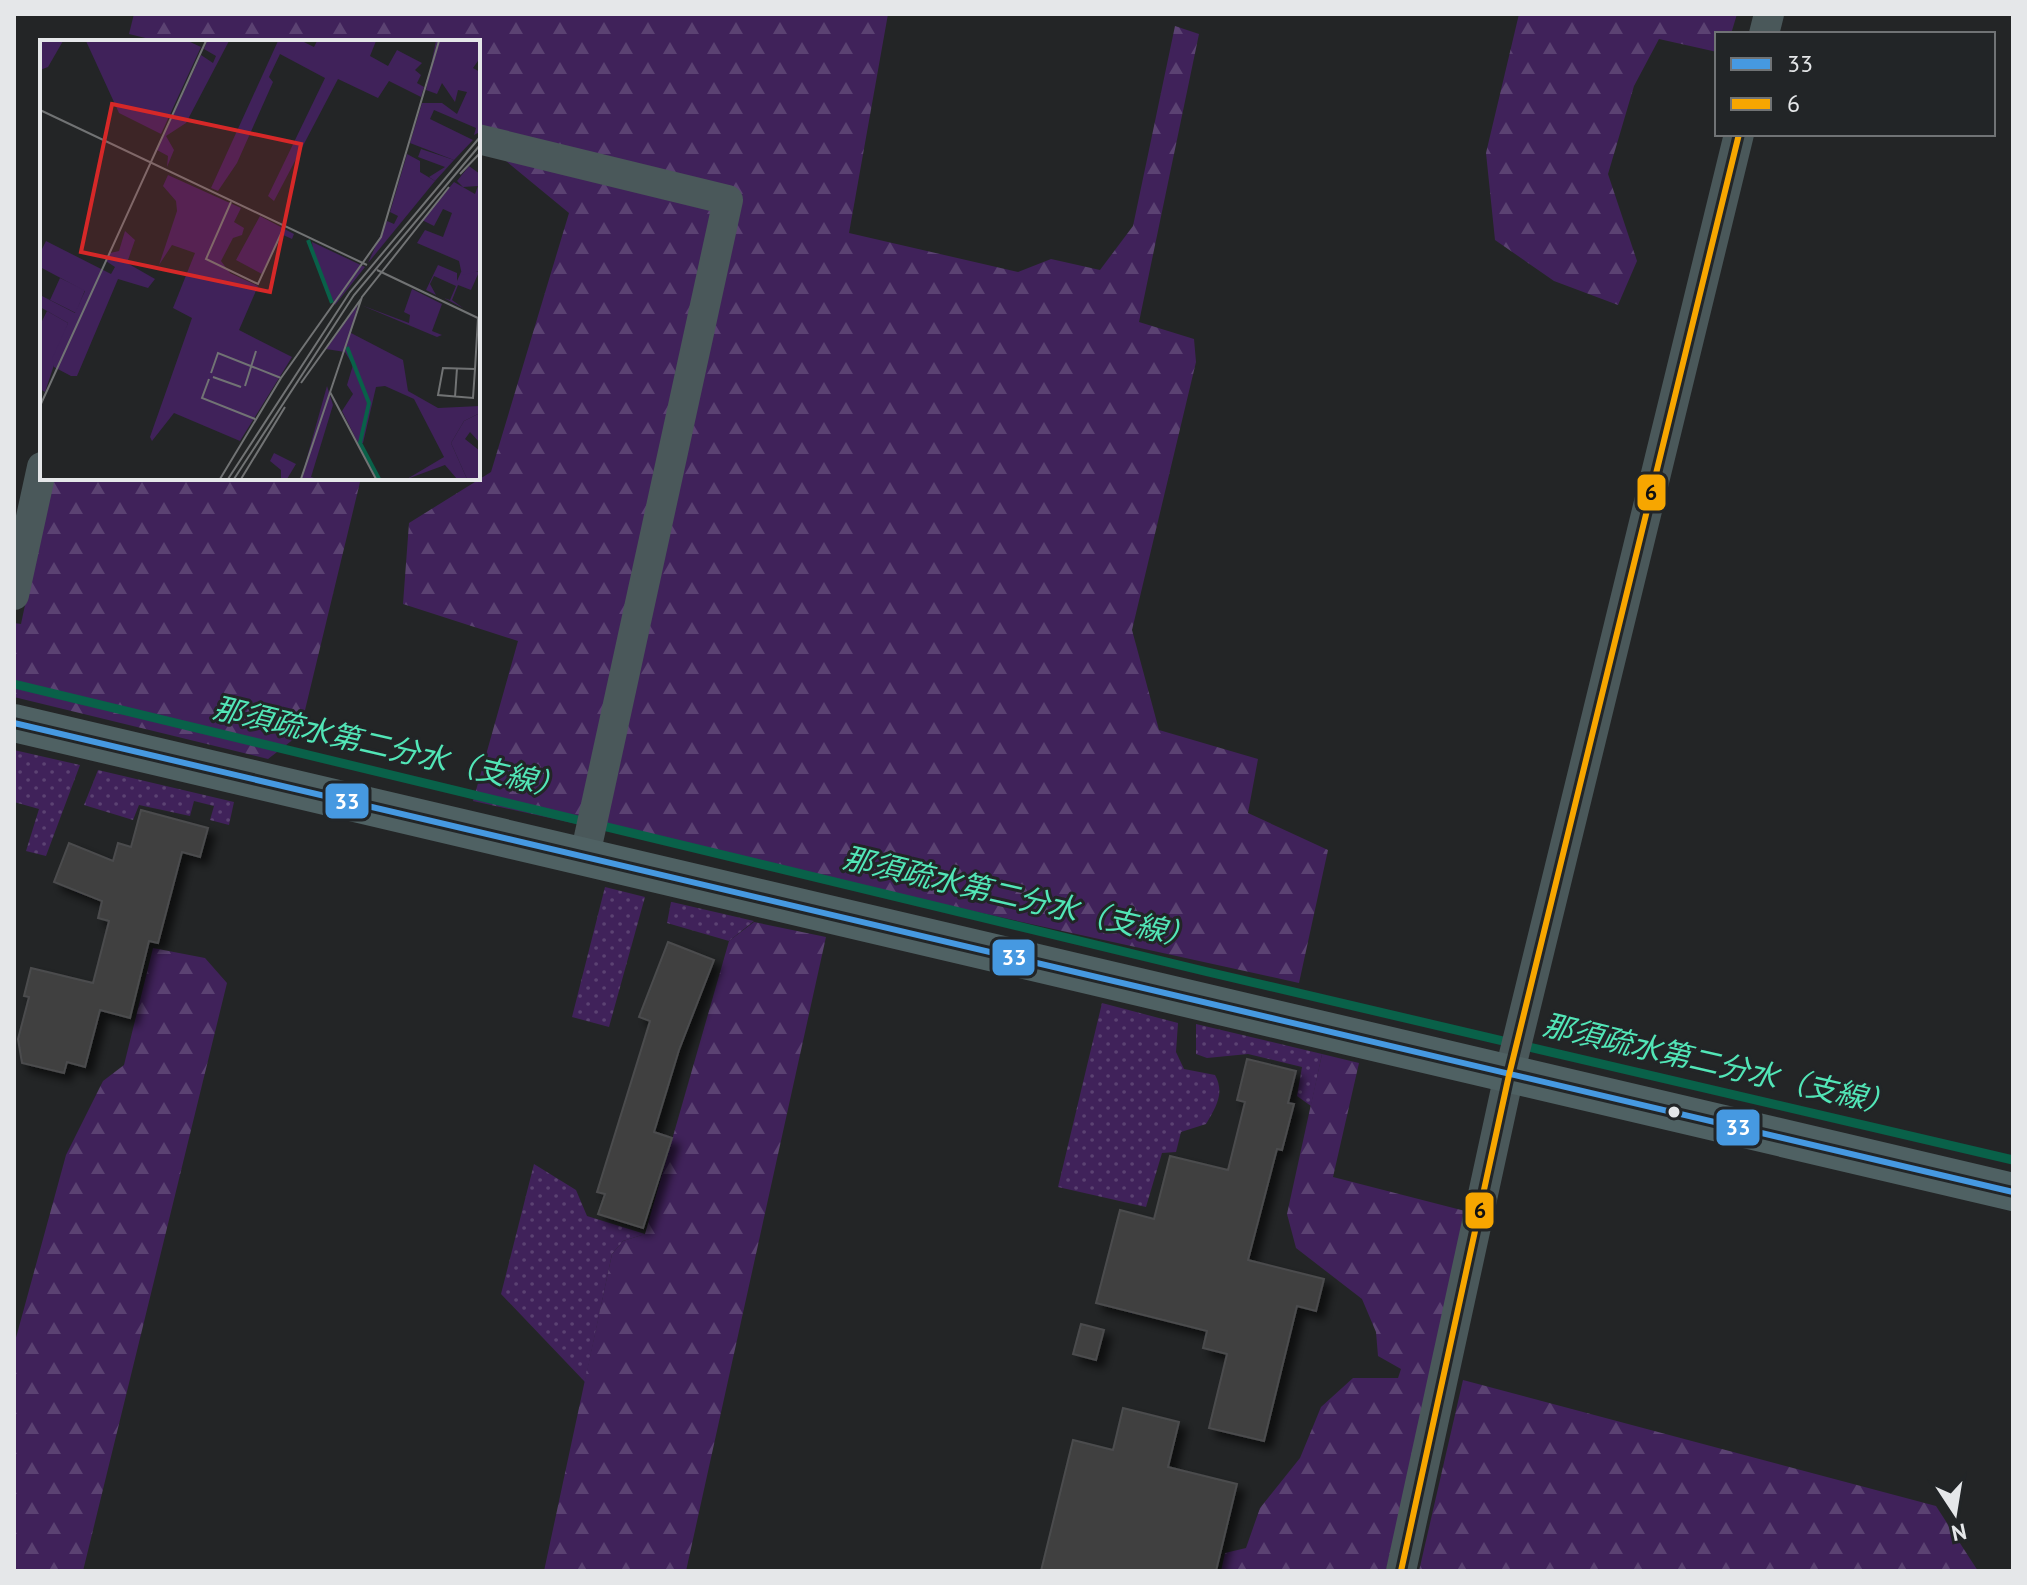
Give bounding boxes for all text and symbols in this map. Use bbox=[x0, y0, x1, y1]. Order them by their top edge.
legend bbox=[1715, 32, 1995, 136]
inset map bbox=[40, 40, 480, 480]
text: 33 bbox=[1787, 48, 1813, 79]
text: 6 bbox=[1787, 88, 1800, 119]
line badge: 6 bbox=[1636, 473, 1667, 512]
text: 6 bbox=[1645, 478, 1657, 506]
water label: 那須疏水第二分水（支線） bbox=[210, 687, 569, 806]
line badge: 33 bbox=[324, 782, 370, 820]
text: 33 bbox=[335, 787, 359, 815]
water label: 那須疏水第二分水（支線） bbox=[840, 837, 1199, 956]
line badge: 33 bbox=[991, 938, 1036, 977]
text: 33 bbox=[1002, 943, 1026, 971]
water label: 那須疏水第二分水（支線） bbox=[1540, 1004, 1899, 1123]
unlabelled marker bbox=[1666, 1104, 1682, 1120]
line badge: 33 bbox=[1715, 1108, 1761, 1147]
text: 33 bbox=[1726, 1113, 1750, 1141]
line badge: 6 bbox=[1464, 1191, 1495, 1230]
text: 6 bbox=[1474, 1196, 1486, 1224]
north arrow bbox=[1915, 1473, 1995, 1553]
text: N bbox=[1949, 1517, 1969, 1548]

